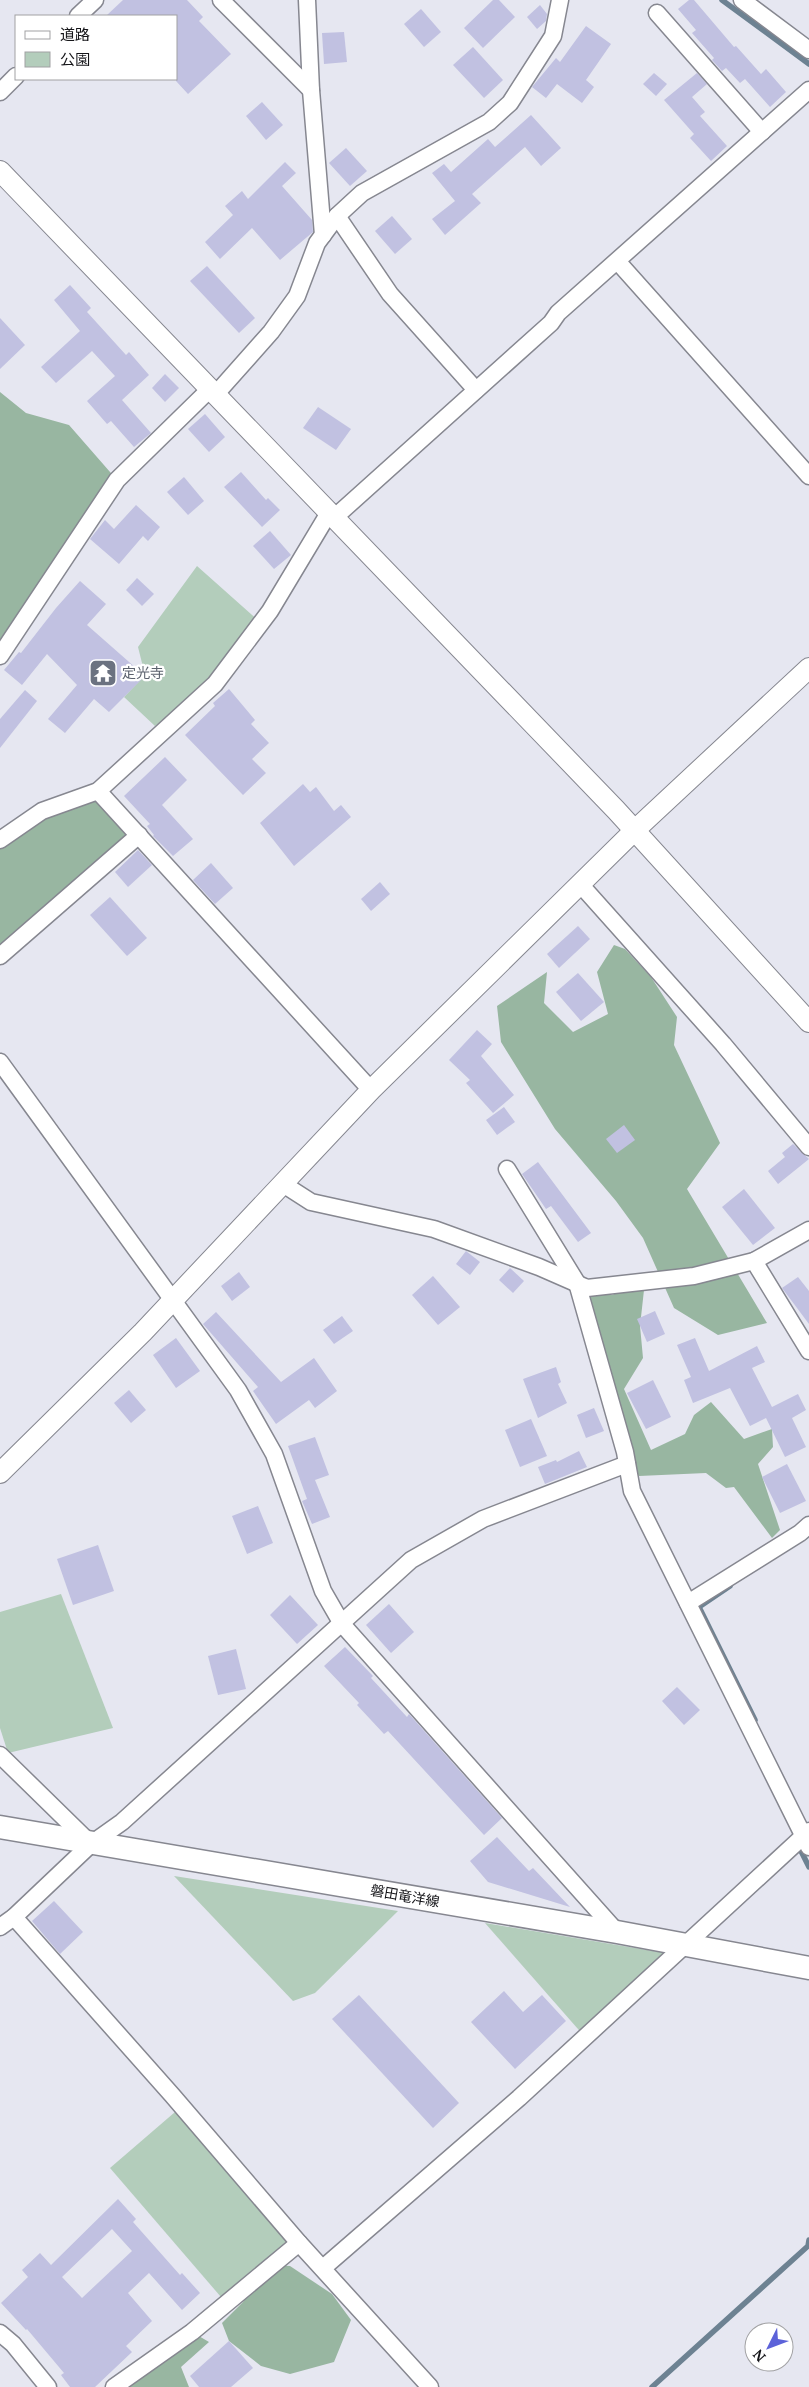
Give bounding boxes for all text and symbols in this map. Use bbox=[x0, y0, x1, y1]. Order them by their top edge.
legend bbox=[15, 15, 178, 80]
text: 道路 bbox=[60, 24, 90, 44]
text: 公園 bbox=[60, 49, 90, 69]
temple icon: 定光寺 bbox=[88, 658, 118, 688]
place label: 定光寺 bbox=[122, 663, 164, 682]
street label: 磐田竜洋線 bbox=[369, 1880, 441, 1911]
north arrow bbox=[744, 2322, 794, 2372]
text: N bbox=[748, 2345, 770, 2366]

